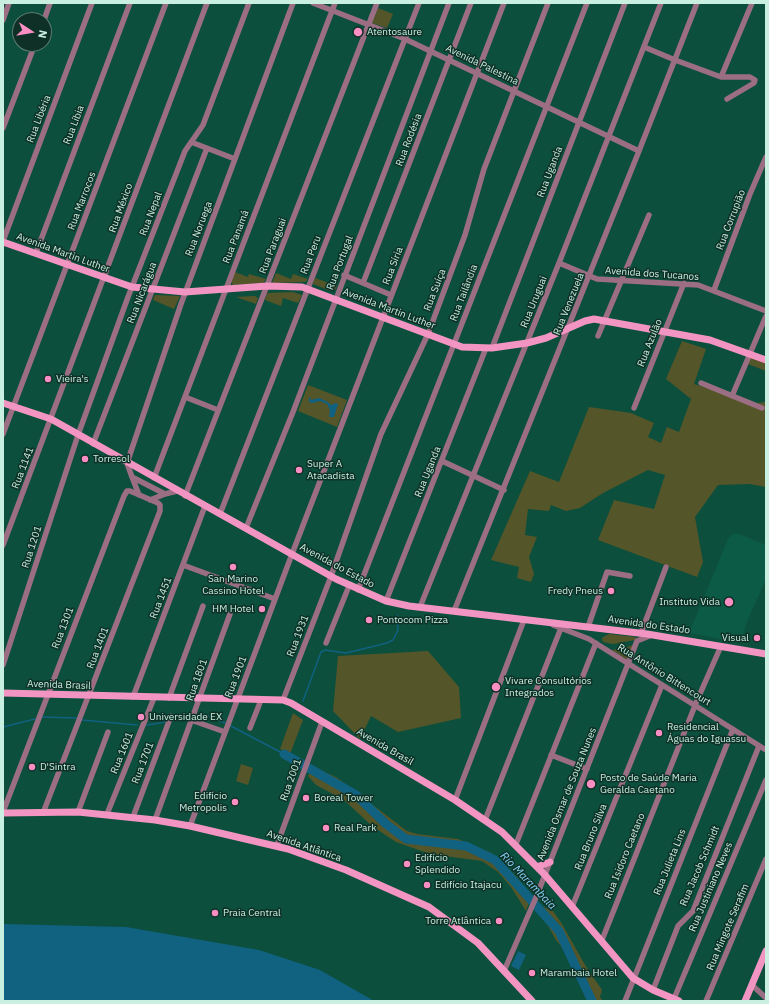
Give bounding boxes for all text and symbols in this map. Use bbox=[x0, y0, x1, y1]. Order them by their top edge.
north arrow bbox=[12, 12, 52, 52]
marker: Atentosaure bbox=[352, 26, 364, 38]
place label: Atentosaure bbox=[367, 26, 422, 38]
text: N bbox=[35, 29, 50, 40]
street label: Avenida Palestina bbox=[444, 42, 520, 88]
street label: Rua Libéria bbox=[24, 93, 54, 145]
street label: Rua Líbia bbox=[61, 104, 87, 146]
street label: Rua Rodésia bbox=[393, 112, 425, 168]
street label: Rua Uganda bbox=[535, 145, 565, 199]
street label: Rua Marrocos bbox=[65, 170, 99, 232]
street label: Rua México bbox=[107, 182, 135, 234]
street label: Rua Corrupião bbox=[714, 188, 748, 252]
street label: Rua Nepal bbox=[137, 190, 165, 238]
street label: Rua Noruega bbox=[183, 200, 215, 258]
street label: Rua Panamá bbox=[220, 209, 252, 265]
street label: Rua Paraguai bbox=[257, 216, 289, 276]
street label: Avenida Martin Luther bbox=[15, 231, 111, 275]
street label: Rua Peru bbox=[298, 234, 324, 276]
street label: Rua Portugal bbox=[324, 234, 356, 292]
street label: Rua Síria bbox=[380, 245, 406, 287]
street label: Rua Nicarágua bbox=[125, 261, 159, 325]
street label: Rua Tailândia bbox=[448, 263, 480, 323]
street label: Avenida dos Tucanos bbox=[605, 265, 699, 283]
street label: Rua Suíça bbox=[421, 267, 449, 313]
street label: Rua Venezuela bbox=[551, 271, 587, 337]
street label: Rua Uruguai bbox=[518, 274, 550, 330]
street label: Avenida Martin Luther bbox=[341, 286, 437, 332]
street label: Rua Azulão bbox=[635, 317, 665, 369]
place label: Vieira's bbox=[56, 373, 89, 385]
marker: Vieira's bbox=[43, 374, 53, 384]
street label: Rua 1141 bbox=[10, 445, 36, 491]
street label: Rua Uganda bbox=[412, 445, 444, 499]
place label: Torresol bbox=[93, 453, 130, 465]
marker: Torresol bbox=[80, 454, 90, 464]
place label: Super A Atacadista bbox=[307, 458, 355, 482]
marker: Super A Atacadista bbox=[294, 465, 304, 475]
street label: Rua 1201 bbox=[20, 524, 44, 570]
street label: Avenida do Estado bbox=[298, 541, 376, 591]
marker: San Marino Cassino Hotel bbox=[228, 562, 238, 572]
place label: San Marino Cassino Hotel bbox=[202, 573, 264, 596]
street label: Rua 1451 bbox=[148, 575, 174, 621]
place label: Fredy Pneus bbox=[548, 585, 603, 597]
marker: Fredy Pneus bbox=[606, 586, 616, 596]
place label: Instituto Vida bbox=[659, 596, 720, 608]
marker: Instituto Vida bbox=[723, 596, 735, 608]
place label: HM Hotel bbox=[212, 603, 254, 615]
marker: HM Hotel bbox=[257, 604, 267, 614]
street label: Rua 1301 bbox=[50, 605, 76, 651]
street label: Rua 1931 bbox=[285, 613, 311, 659]
street label: Avenida do Estado bbox=[607, 613, 691, 637]
place label: Pontocom Pizza bbox=[377, 614, 448, 626]
marker: Pontocom Pizza bbox=[364, 615, 374, 625]
street label: Rua 1401 bbox=[85, 625, 111, 671]
place label: Visual bbox=[722, 632, 749, 644]
marker: Visual bbox=[752, 633, 762, 643]
street label: Rua Antônio Bittencourt bbox=[615, 641, 713, 709]
street label: Rua 1901 bbox=[223, 654, 249, 700]
street label: Rua 1801 bbox=[184, 657, 210, 703]
place label: Vivare Consultórios Integrados bbox=[505, 675, 592, 698]
street label: Avenida Brasil bbox=[27, 678, 91, 692]
marker: Vivare Consultórios Integrados bbox=[490, 681, 502, 693]
place label: Universidade EX bbox=[149, 711, 222, 723]
marker: Universidade EX bbox=[136, 712, 146, 722]
place label: Residencial Águas do Iguassu bbox=[667, 721, 746, 744]
street label: Avenida Brasil bbox=[354, 726, 416, 768]
street label: Avenida Osmar de Souza Nunes bbox=[535, 726, 599, 862]
marker: Residencial Águas do Iguassu bbox=[654, 728, 664, 738]
street label: Rua 1601 bbox=[108, 730, 136, 776]
street label: Rua 1701 bbox=[130, 740, 156, 786]
street label: Rua 2001 bbox=[278, 757, 304, 803]
place label: D'Sintra bbox=[40, 761, 75, 773]
marker: D'Sintra bbox=[27, 762, 37, 772]
place label: Posto de Saúde Maria Geralda Caetano bbox=[600, 772, 697, 796]
marker: Posto de Saúde Maria Geralda Caetano bbox=[585, 778, 597, 790]
place label: Edifício Metropolis bbox=[179, 790, 227, 814]
place label: Boreal Tower bbox=[314, 792, 373, 804]
marker: Boreal Tower bbox=[301, 793, 311, 803]
marker: Edifício Metropolis bbox=[230, 797, 240, 807]
street label: Rua Bruno Silva bbox=[572, 802, 610, 872]
street label: Rua Isidoro Caetano bbox=[602, 811, 648, 901]
place label: Real Park bbox=[334, 822, 376, 834]
marker: Real Park bbox=[321, 823, 331, 833]
street label: Rua Jacob Schmidt bbox=[678, 824, 722, 908]
street label: Rua Julieta Lins bbox=[651, 827, 689, 897]
street label: Avenida Atlântica bbox=[265, 828, 343, 864]
street label: Rua Justiniano Neves bbox=[687, 840, 735, 934]
water label: Rio Marambaia bbox=[497, 849, 559, 913]
place label: Edifício Splendido bbox=[415, 852, 460, 876]
marker: Edifício Splendido bbox=[402, 859, 412, 869]
place label: Edifício Itajacu bbox=[435, 879, 502, 891]
marker: Edifício Itajacu bbox=[422, 880, 432, 890]
street label: Rua Mingote Serafim bbox=[704, 882, 752, 972]
place label: Praia Central bbox=[223, 907, 281, 919]
marker: Praia Central bbox=[210, 908, 220, 918]
place label: Torre Atlântica bbox=[425, 915, 491, 927]
marker: Torre Atlântica bbox=[494, 916, 504, 926]
place label: Marambaia Hotel bbox=[540, 967, 617, 979]
marker: Marambaia Hotel bbox=[527, 968, 537, 978]

